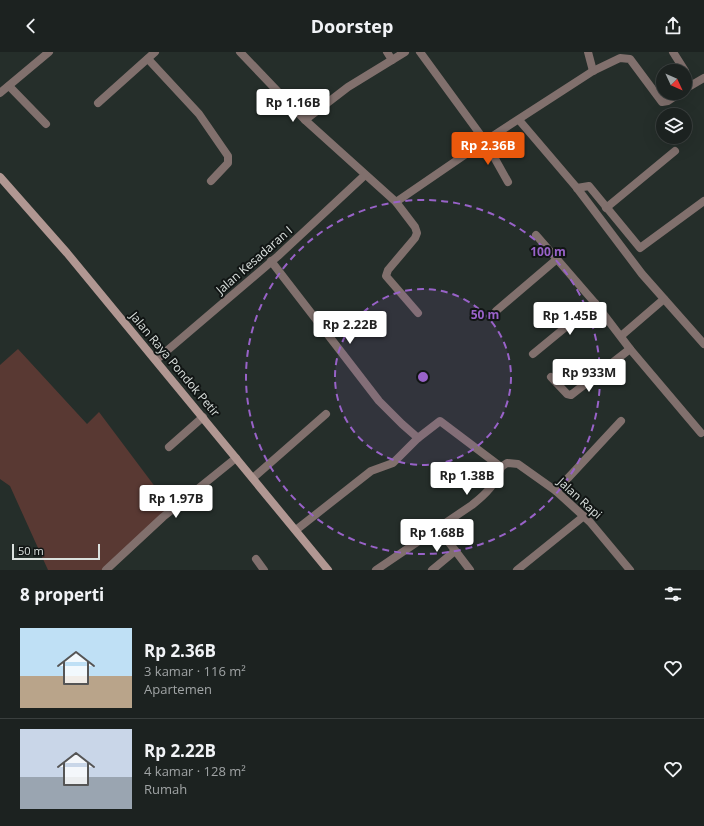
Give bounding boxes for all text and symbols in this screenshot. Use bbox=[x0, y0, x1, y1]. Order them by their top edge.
text: Doorstep bbox=[311, 14, 393, 38]
icon: back bbox=[20, 15, 42, 37]
icon: share bbox=[662, 15, 684, 37]
north arrow bbox=[656, 64, 692, 100]
map controls bbox=[656, 64, 692, 144]
pin: Rp 1.16B bbox=[252, 89, 334, 123]
text: Rp 1.16B bbox=[266, 93, 320, 111]
button: layers bbox=[656, 108, 692, 144]
pin: Rp 2.36B bbox=[447, 132, 529, 166]
text: Rp 2.36B bbox=[461, 136, 515, 154]
street label: Jalan Kesadaran I bbox=[211, 222, 296, 299]
text: 100 m bbox=[530, 243, 566, 260]
pin: Rp 1.45B bbox=[529, 302, 611, 336]
text: 50 m bbox=[471, 306, 499, 323]
text: Rp 1.45B bbox=[543, 306, 597, 324]
street label: Jalan Raya Pondok Petir bbox=[125, 307, 224, 420]
pin: Rp 2.22B bbox=[309, 311, 391, 345]
text: Rp 2.22B bbox=[323, 315, 377, 333]
pin: Rp 933M bbox=[552, 359, 626, 393]
text: Rp 933M bbox=[562, 363, 616, 381]
centre of rings bbox=[416, 370, 430, 384]
pin: Rp 1.38B bbox=[426, 462, 508, 496]
text: Rp 1.38B bbox=[440, 466, 494, 484]
street label: Jalan Rapi bbox=[553, 473, 606, 523]
pin: Rp 1.97B bbox=[135, 485, 217, 519]
text: Rp 1.97B bbox=[149, 489, 203, 507]
pin: Rp 1.68B bbox=[396, 519, 478, 553]
text: Rp 1.68B bbox=[410, 523, 464, 541]
scale bar bbox=[12, 542, 100, 561]
text: 50 m bbox=[18, 543, 44, 558]
text: 8 properti bbox=[20, 583, 104, 606]
icon: filters bbox=[662, 583, 684, 605]
text: Rp 2.36B bbox=[144, 639, 216, 662]
icon: home bbox=[52, 644, 100, 692]
icon: heart bbox=[662, 657, 684, 679]
text: 3 kamar · 116 m² bbox=[144, 662, 246, 680]
text: Apartemen bbox=[144, 680, 212, 698]
text: Rp 2.22B bbox=[144, 739, 216, 762]
icon: home bbox=[52, 745, 100, 793]
icon: heart bbox=[662, 758, 684, 780]
text: 4 kamar · 128 m² bbox=[144, 762, 246, 780]
text: Rumah bbox=[144, 780, 187, 798]

